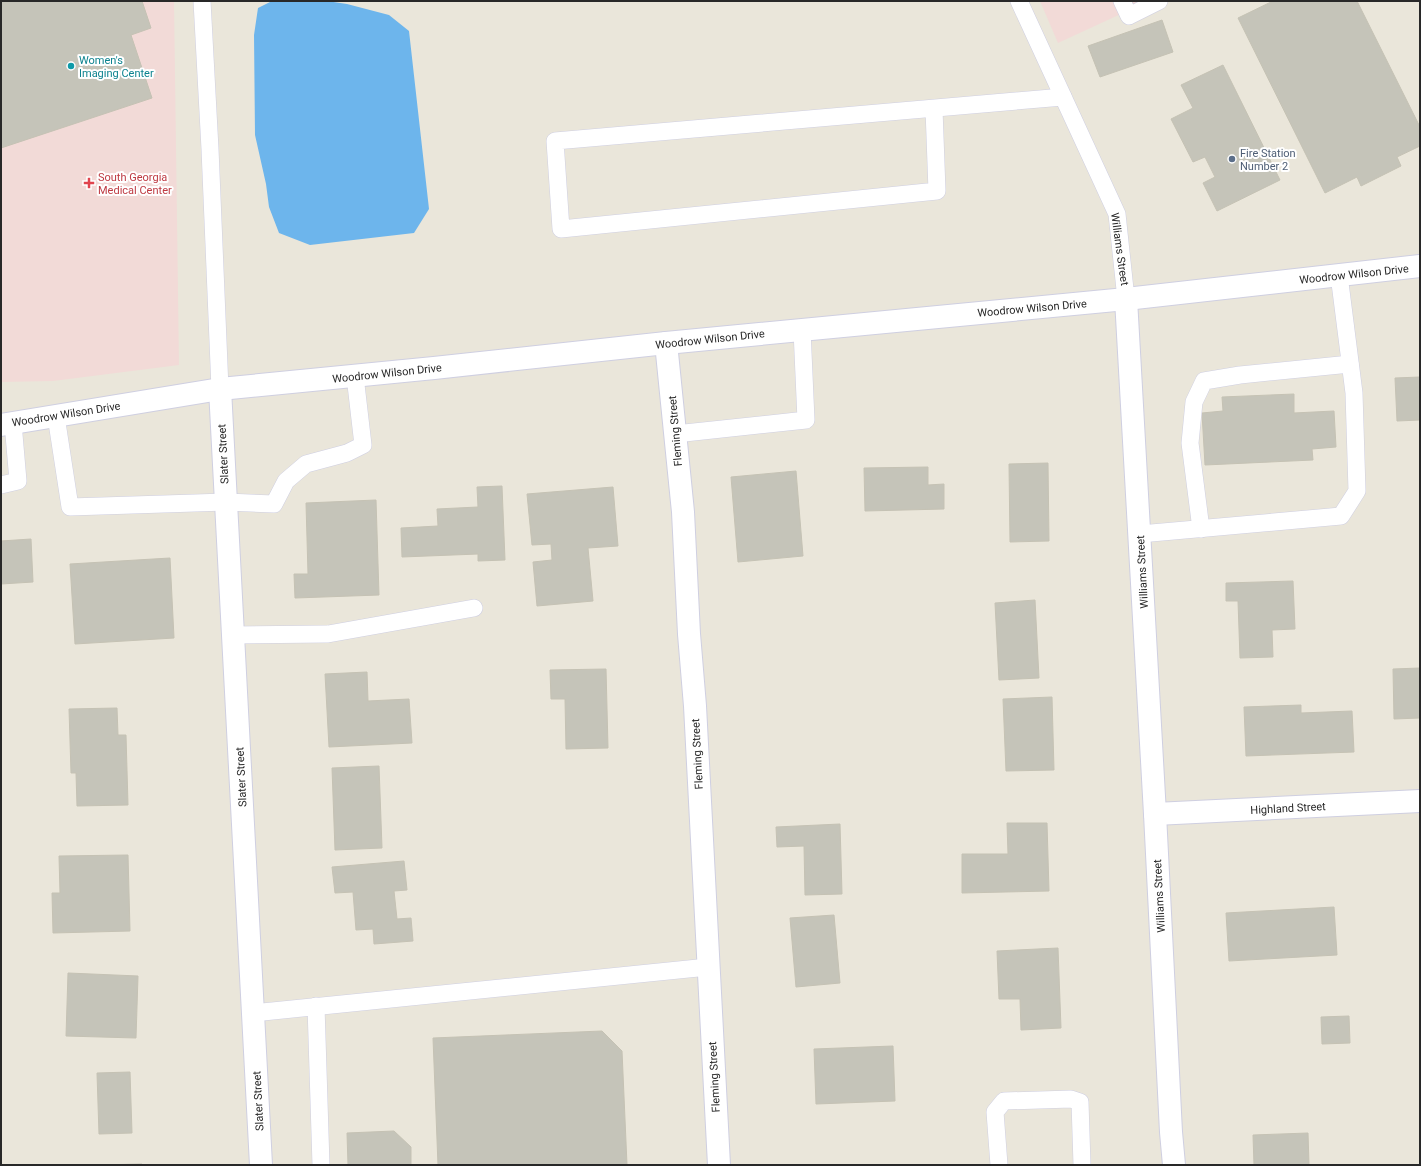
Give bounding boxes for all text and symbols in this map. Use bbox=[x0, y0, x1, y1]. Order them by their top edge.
place label: Women's Imaging Center bbox=[79, 54, 154, 80]
marker: Women's Imaging Center bbox=[66, 61, 76, 71]
place label: Fire Station Number 2 bbox=[1240, 147, 1296, 173]
marker: Fire Station Number 2 bbox=[1227, 154, 1237, 164]
place label: South Georgia Medical Center bbox=[98, 171, 172, 197]
marker: South Georgia Medical Center bbox=[83, 177, 95, 189]
street label: Williams Street bbox=[1108, 212, 1131, 287]
street label: Woodrow Wilson Drive bbox=[1299, 262, 1409, 287]
street label: Woodrow Wilson Drive bbox=[977, 297, 1087, 320]
street label: Woodrow Wilson Drive bbox=[655, 327, 765, 352]
street label: Woodrow Wilson Drive bbox=[332, 361, 442, 386]
street label: Fleming Street bbox=[666, 395, 685, 467]
street label: Woodrow Wilson Drive bbox=[11, 399, 121, 430]
street label: Slater Street bbox=[215, 423, 232, 484]
street label: Williams Street bbox=[1134, 535, 1151, 609]
street label: Fleming Street bbox=[689, 718, 706, 790]
street label: Slater Street bbox=[233, 746, 250, 807]
street label: Highland Street bbox=[1250, 800, 1326, 817]
street label: Williams Street bbox=[1151, 859, 1168, 933]
street label: Fleming Street bbox=[706, 1041, 723, 1113]
street label: Slater Street bbox=[250, 1070, 267, 1131]

